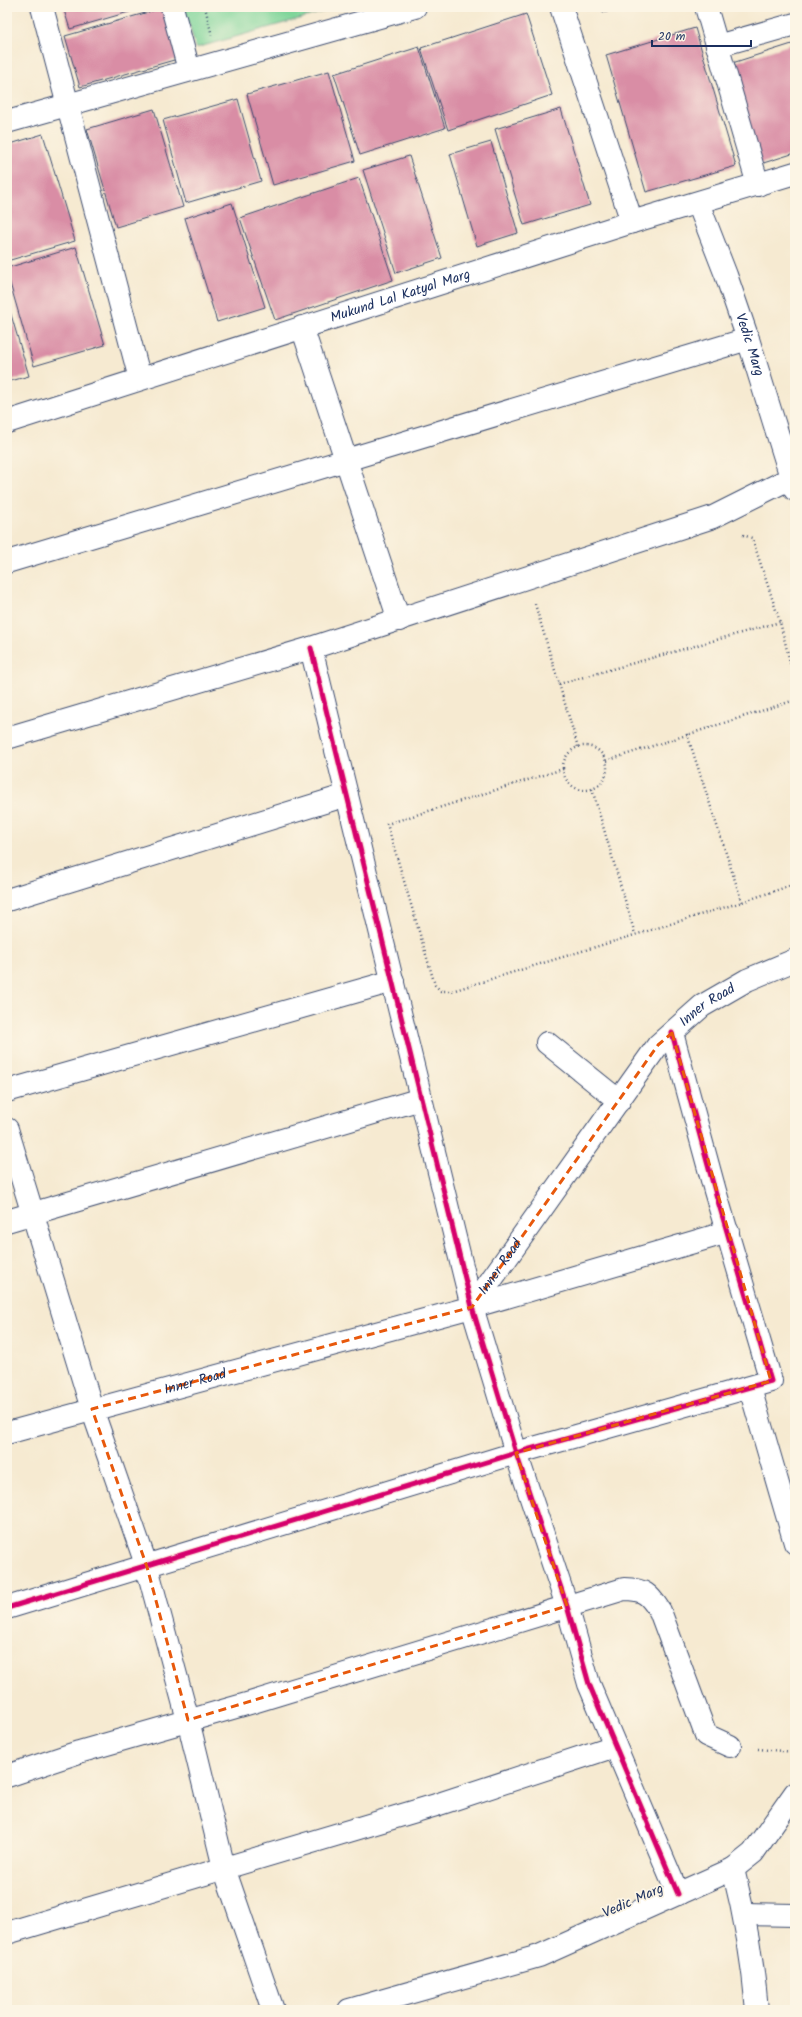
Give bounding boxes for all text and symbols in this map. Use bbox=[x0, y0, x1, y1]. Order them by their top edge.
scale bar bbox=[652, 22, 751, 48]
text: 20 m bbox=[658, 27, 686, 46]
street label: Mukund Lal Katyal Marg bbox=[328, 263, 473, 329]
street label: Vedic Marg bbox=[729, 310, 770, 379]
street label: Inner Road bbox=[674, 978, 740, 1032]
street label: Inner Road bbox=[473, 1234, 528, 1299]
street label: Inner Road bbox=[161, 1363, 230, 1401]
street label: Vedic Marg bbox=[599, 1878, 667, 1924]

